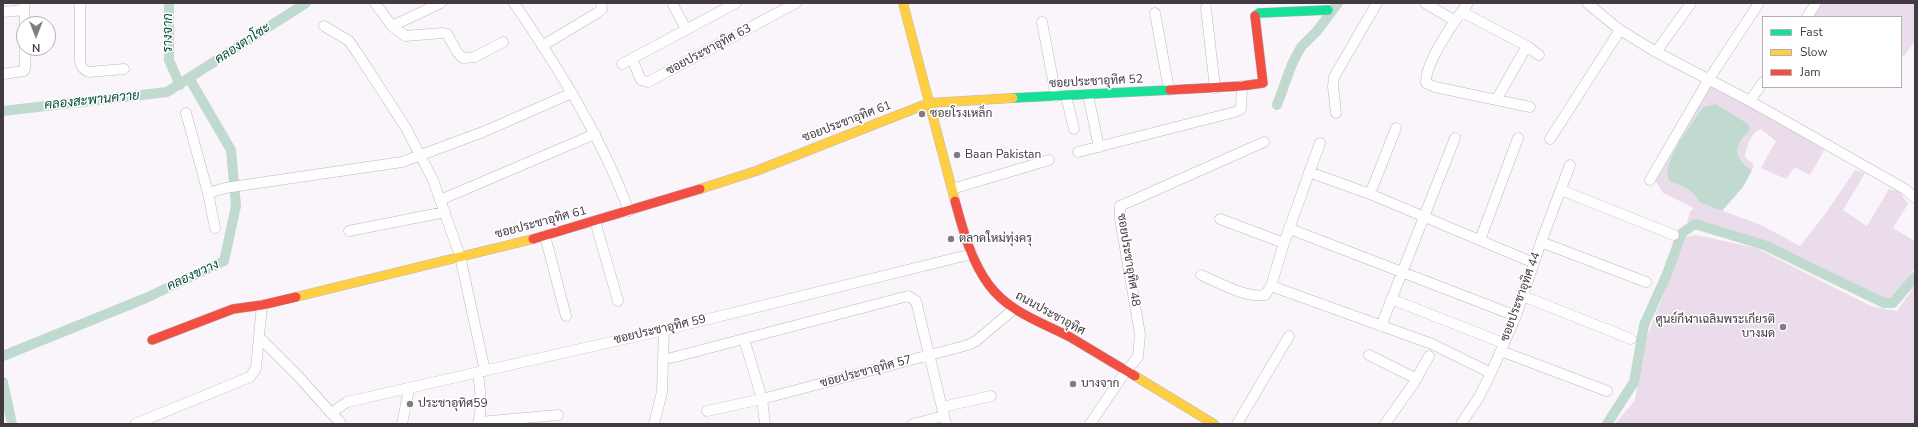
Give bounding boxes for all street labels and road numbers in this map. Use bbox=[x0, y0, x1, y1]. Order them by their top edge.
street label: ซอยประชาอุทิศ 63 bbox=[664, 22, 754, 78]
street label: ซอยประชาอุทิศ 52 bbox=[1049, 72, 1143, 92]
street label: ซอยประชาอุทิศ 61 bbox=[800, 98, 894, 146]
street label: ซอยประชาอุทิศ 61 bbox=[494, 204, 588, 242]
street label: ซอยประชาอุทิศ 48 bbox=[1114, 212, 1142, 308]
street label: ซอยประชาอุทิศ 44 bbox=[1498, 250, 1544, 344]
street label: ถนนประชาอุทิศ bbox=[1013, 289, 1087, 339]
street label: ซอยประชาอุทิศ 59 bbox=[613, 312, 707, 348]
street label: ซอยประชาอุทิศ 57 bbox=[819, 353, 913, 391]

